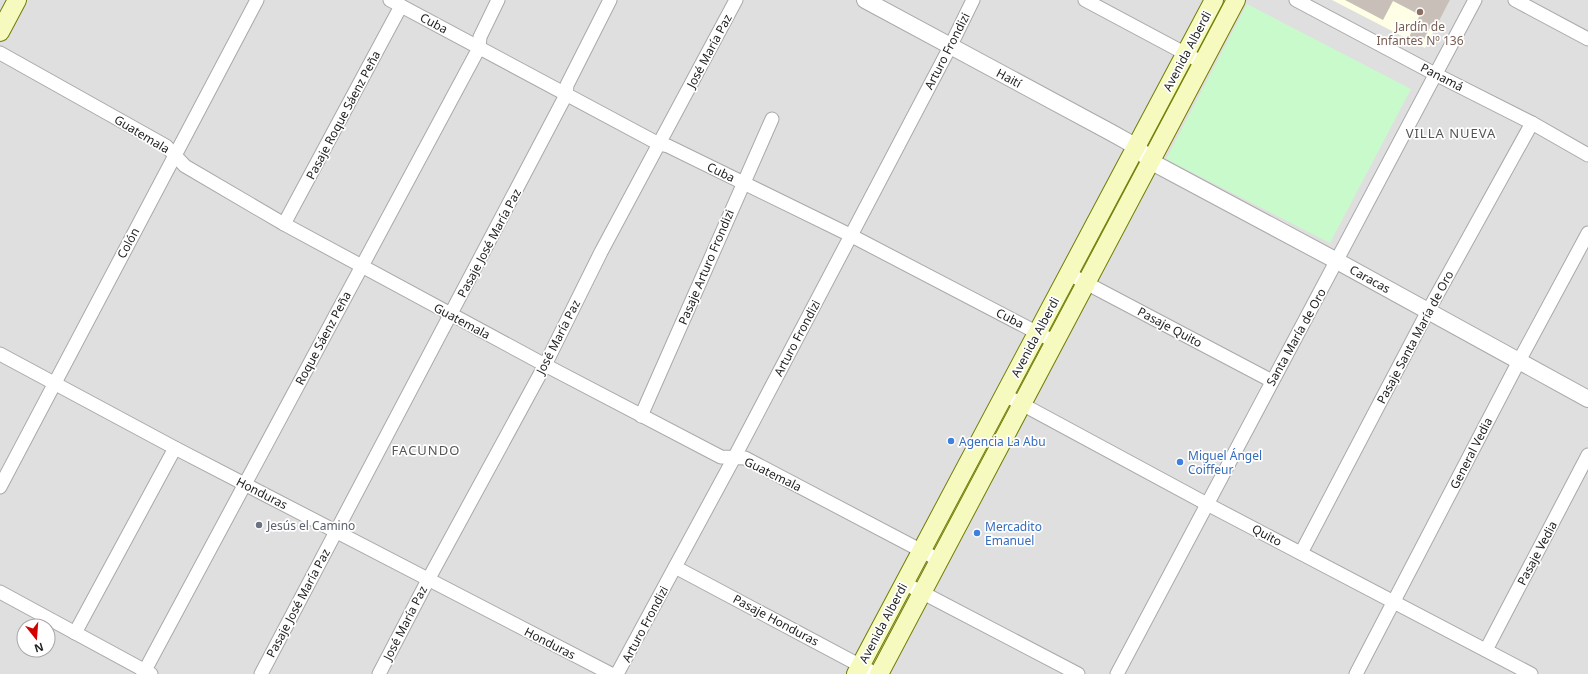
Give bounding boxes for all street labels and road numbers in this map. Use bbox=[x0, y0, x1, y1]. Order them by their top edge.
street label: Avenida Alberdi bbox=[1159, 8, 1215, 94]
street label: Cuba bbox=[417, 9, 451, 37]
street label: Arturo Frondizi bbox=[920, 10, 974, 92]
street label: José María Paz bbox=[682, 11, 736, 92]
street label: Pasaje Roque Sáenz Peña bbox=[302, 48, 384, 182]
street label: Panamá bbox=[1418, 59, 1466, 95]
street label: Haití bbox=[993, 64, 1025, 92]
street label: Guatemala bbox=[111, 111, 173, 157]
street label: Cuba bbox=[704, 158, 738, 186]
street label: Pasaje José María Paz bbox=[453, 185, 525, 300]
street label: Pasaje Arturo Frondizi bbox=[674, 207, 738, 327]
street label: Colón bbox=[113, 225, 143, 261]
street label: Caracas bbox=[1347, 261, 1394, 297]
street label: Pasaje Santa María de Oro bbox=[1373, 267, 1457, 407]
street label: Santa María de Oro bbox=[1262, 285, 1330, 389]
street label: Roque Sáenz Peña bbox=[291, 288, 355, 388]
street label: Avenida Alberdi bbox=[1007, 294, 1063, 380]
street label: José María Paz bbox=[532, 297, 584, 378]
street label: Arturo Frondizi bbox=[770, 297, 824, 379]
street label: Guatemala bbox=[431, 299, 493, 343]
street label: Pasaje Quito bbox=[1135, 303, 1205, 351]
street label: Cuba bbox=[993, 304, 1027, 332]
street label: General Vedia bbox=[1446, 414, 1496, 492]
street label: Guatemala bbox=[742, 453, 804, 495]
street label: Honduras bbox=[233, 473, 291, 513]
street label: Pasaje Vedia bbox=[1513, 518, 1561, 588]
street label: Quito bbox=[1249, 520, 1285, 550]
street label: Pasaje José María Paz bbox=[262, 545, 334, 660]
street label: Avenida Alberdi bbox=[855, 580, 911, 666]
street label: José María Paz bbox=[379, 583, 431, 664]
street label: Arturo Frondizi bbox=[618, 583, 672, 665]
street label: Pasaje Honduras bbox=[730, 590, 822, 650]
street label: Honduras bbox=[521, 623, 579, 663]

